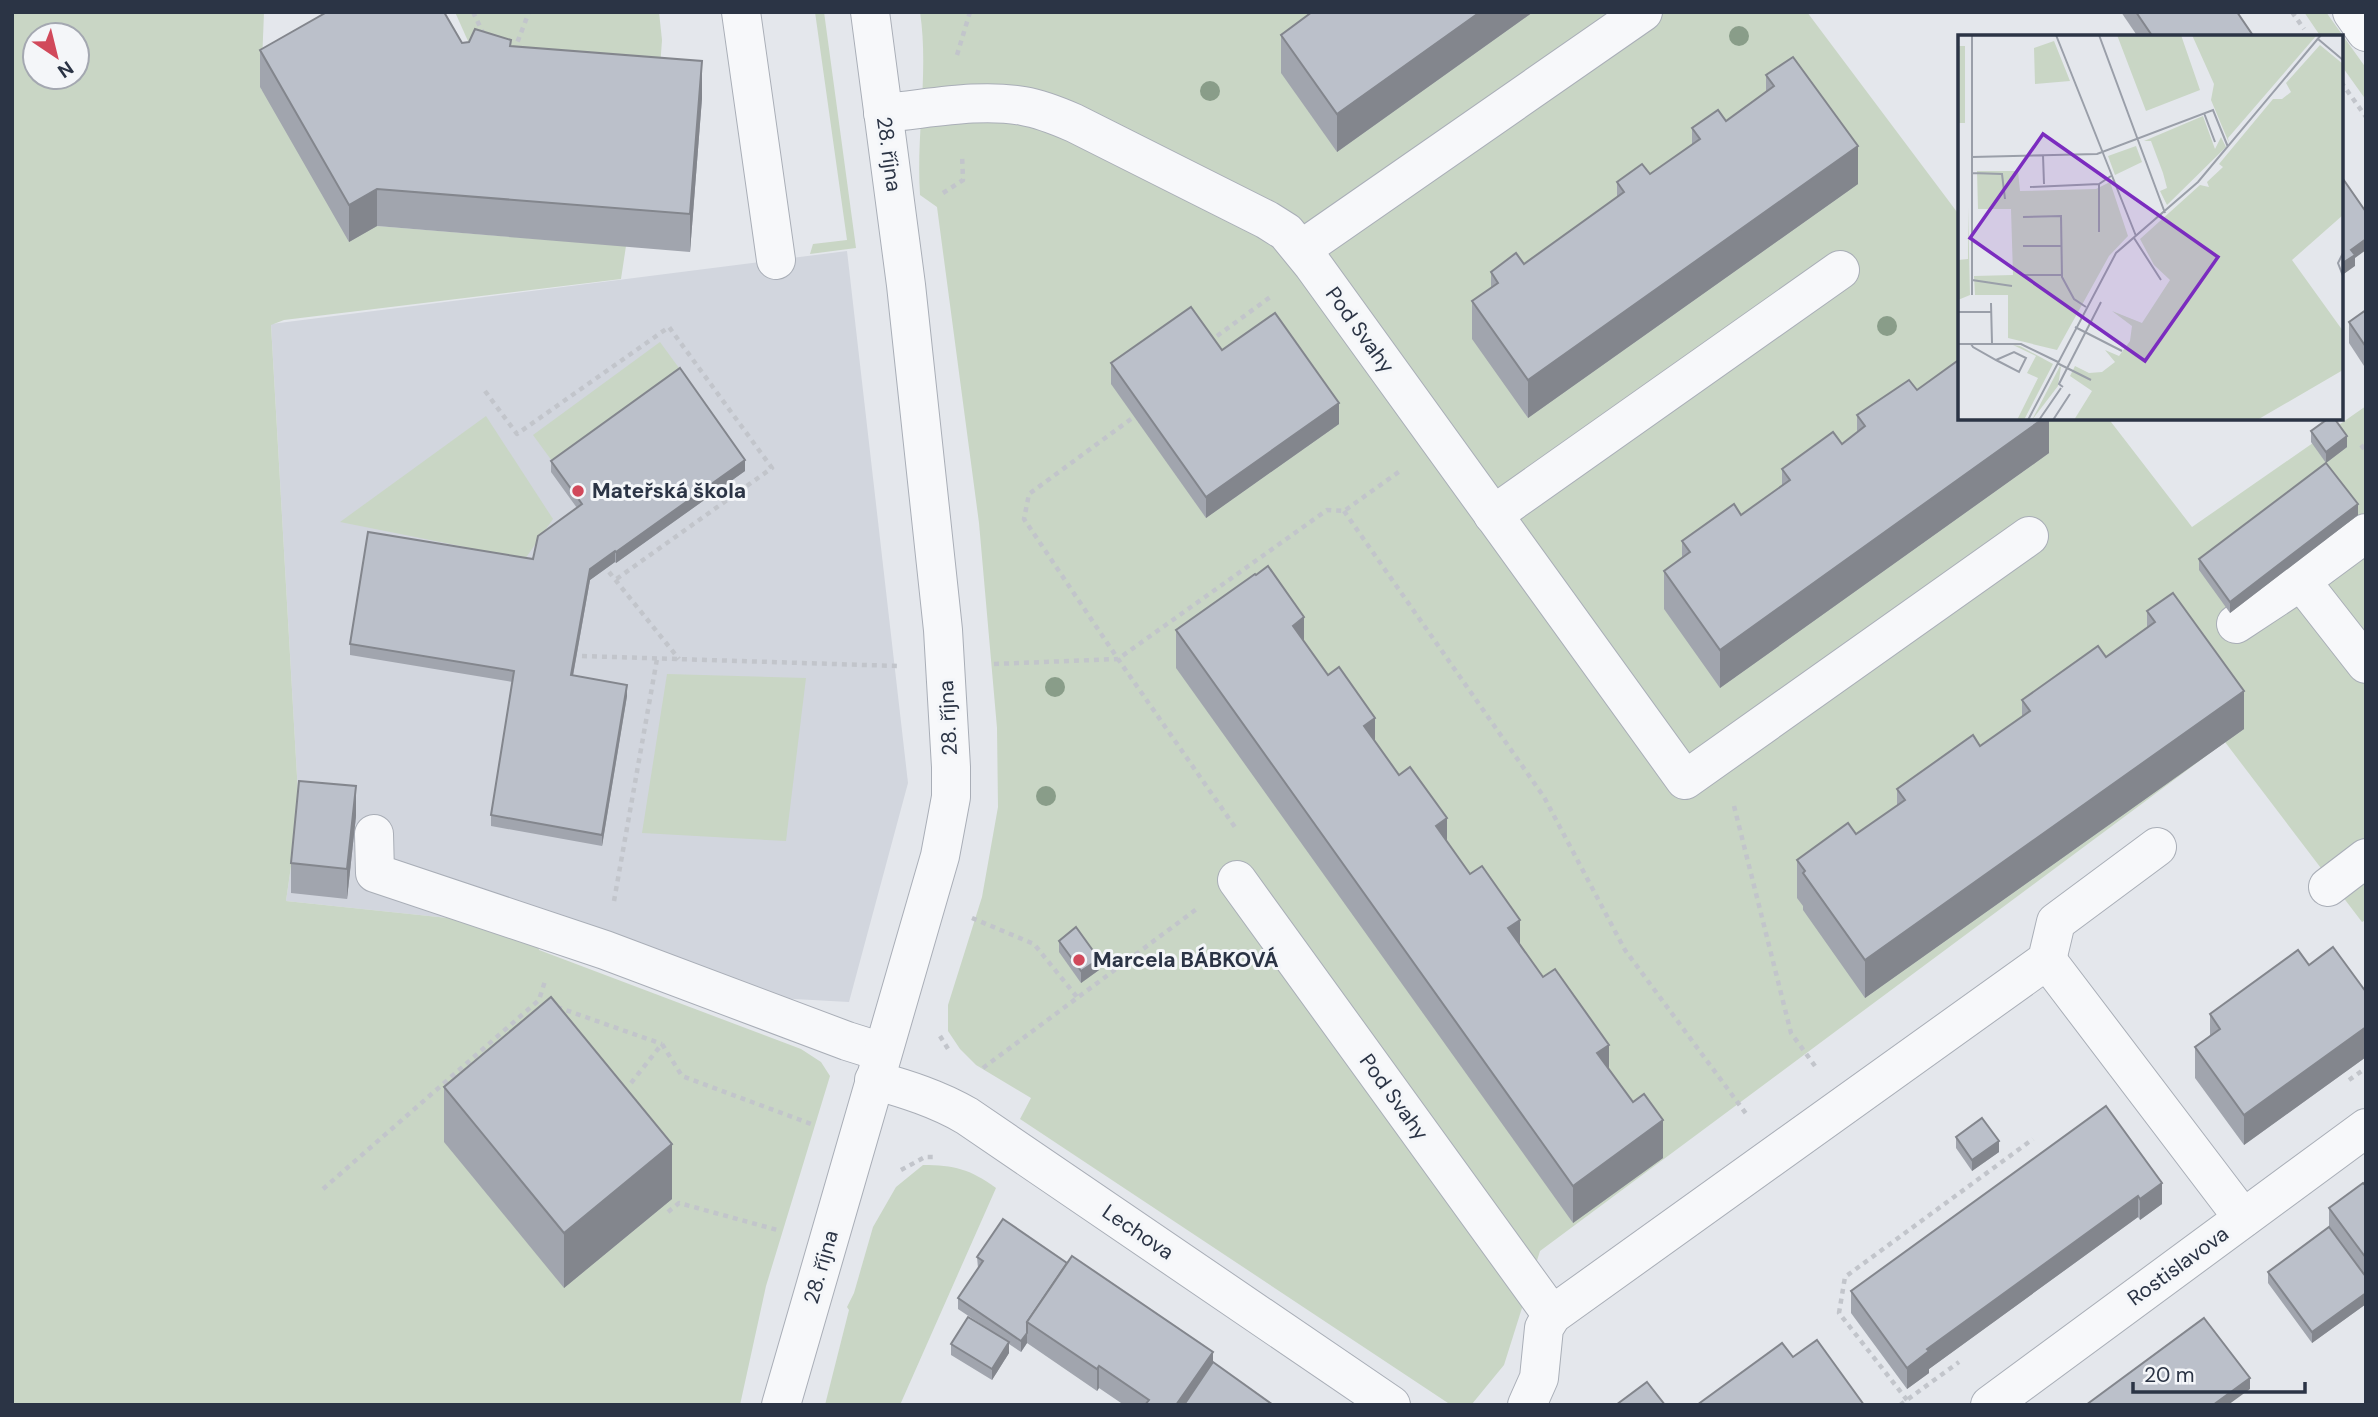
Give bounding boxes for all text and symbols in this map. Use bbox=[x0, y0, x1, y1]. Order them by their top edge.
north arrow bbox=[21, 21, 91, 91]
inset map bbox=[1958, 35, 2343, 420]
text: N bbox=[53, 55, 78, 84]
street label: 28. října bbox=[870, 115, 908, 193]
street label: Pod Svahy bbox=[1319, 281, 1401, 379]
place label: Mateřská škola bbox=[592, 477, 746, 505]
marker: Mateřská škola bbox=[570, 483, 586, 499]
street label: 28. října bbox=[932, 680, 964, 756]
place label: Marcela BÁBKOVÁ bbox=[1093, 946, 1279, 974]
marker: Marcela BÁBKOVÁ bbox=[1071, 952, 1087, 968]
street label: Pod Svahy bbox=[1353, 1048, 1435, 1146]
street label: Lechova bbox=[1097, 1198, 1179, 1266]
street label: Rostislavova bbox=[2122, 1220, 2234, 1312]
street label: 28. října bbox=[797, 1227, 845, 1307]
scale bar bbox=[2133, 1350, 2304, 1394]
text: 20 m bbox=[2144, 1361, 2195, 1389]

